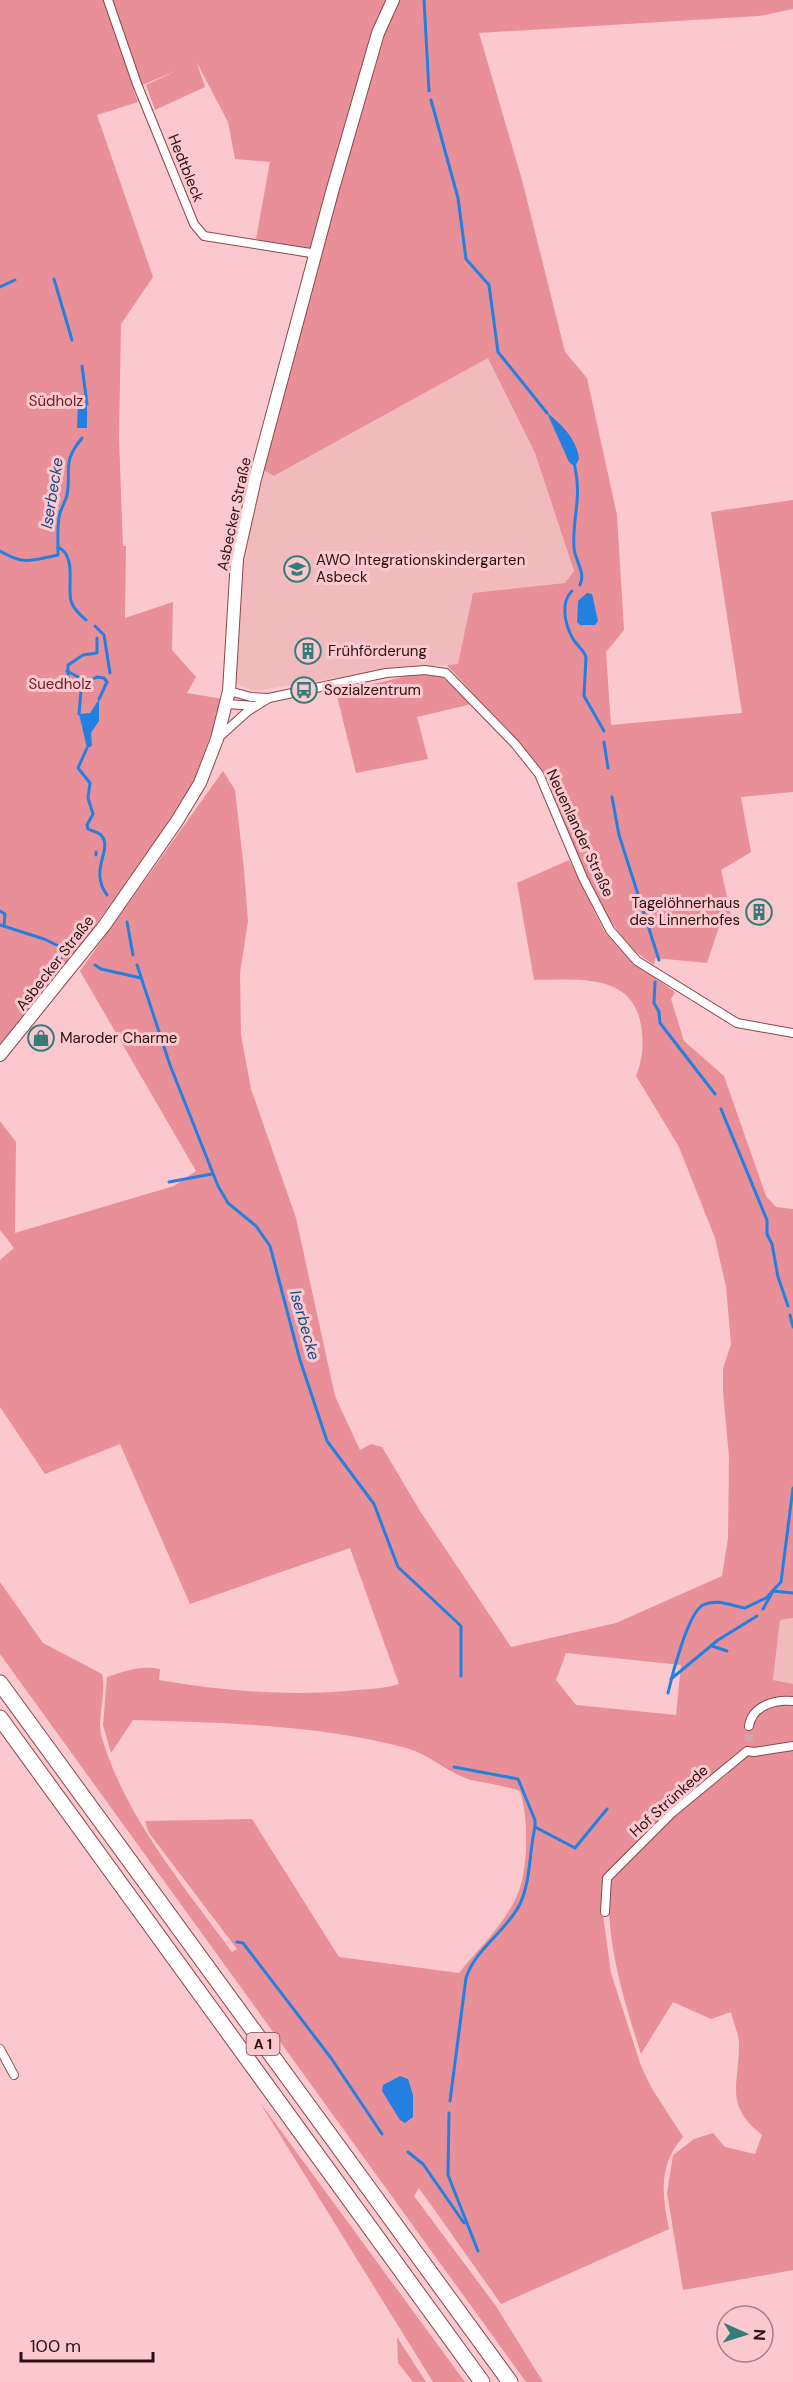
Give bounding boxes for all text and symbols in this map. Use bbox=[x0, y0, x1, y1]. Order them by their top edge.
street label: Hedtbleck bbox=[163, 131, 209, 205]
park label: Südholz bbox=[29, 391, 83, 411]
street label: Asbecker Straße bbox=[212, 455, 256, 573]
water label: Iserbecke bbox=[36, 456, 68, 530]
place label: AWO Integrationskindergarten Asbeck bbox=[316, 550, 525, 587]
school or university icon: AWO Integrationskindergarten Asbeck bbox=[282, 554, 312, 584]
building icon: Frühförderung bbox=[293, 636, 323, 666]
place label: Frühförderung bbox=[328, 641, 427, 661]
park label: Suedholz bbox=[29, 674, 92, 694]
bus stop icon: Sozialzentrum bbox=[289, 675, 319, 705]
place label: Sozialzentrum bbox=[324, 680, 421, 700]
street label: Neuenlander Straße bbox=[542, 766, 618, 900]
place label: Tagelöhnerhaus des Linnerhofes bbox=[629, 893, 740, 930]
building icon: Tagelöhnerhaus des Linnerhofes bbox=[744, 897, 774, 927]
street label: Asbecker Straße bbox=[12, 911, 98, 1015]
shop icon: Maroder Charme bbox=[26, 1023, 56, 1053]
place label: Maroder Charme bbox=[60, 1028, 177, 1048]
water label: Iserbecke bbox=[285, 1288, 325, 1362]
street label: Hof Strünkede bbox=[626, 1760, 712, 1842]
road number: A 1 bbox=[246, 2033, 280, 2055]
north arrow bbox=[715, 2304, 775, 2364]
scale bar bbox=[21, 2325, 153, 2363]
text: N bbox=[749, 2328, 770, 2341]
text: 100 m bbox=[30, 2334, 81, 2358]

